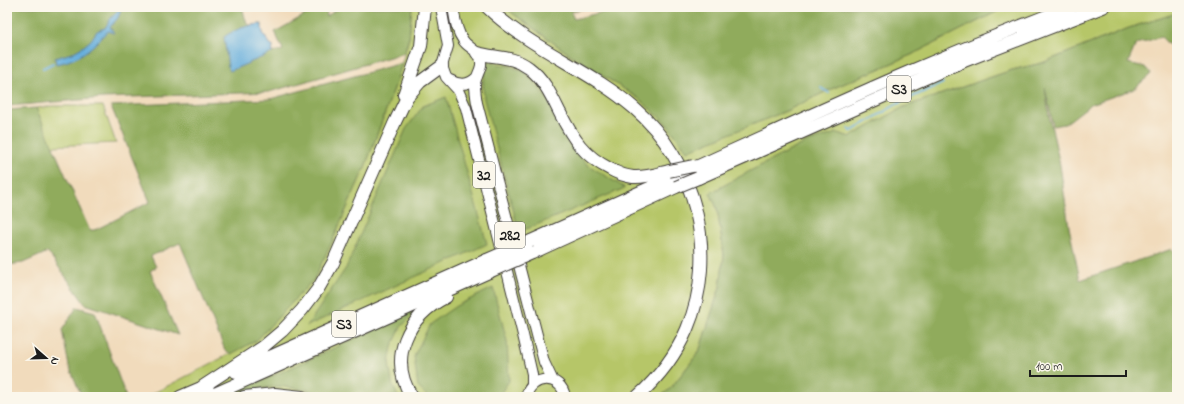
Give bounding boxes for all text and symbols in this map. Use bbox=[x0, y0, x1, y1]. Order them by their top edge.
road number: S3 bbox=[887, 76, 911, 102]
road number: 32 bbox=[473, 162, 495, 188]
road number: 282 bbox=[495, 222, 525, 248]
road number: S3 bbox=[332, 311, 356, 337]
north arrow bbox=[26, 338, 66, 378]
scale bar bbox=[1030, 352, 1126, 378]
text: N bbox=[46, 355, 63, 367]
text: 100 m bbox=[1036, 358, 1063, 376]

